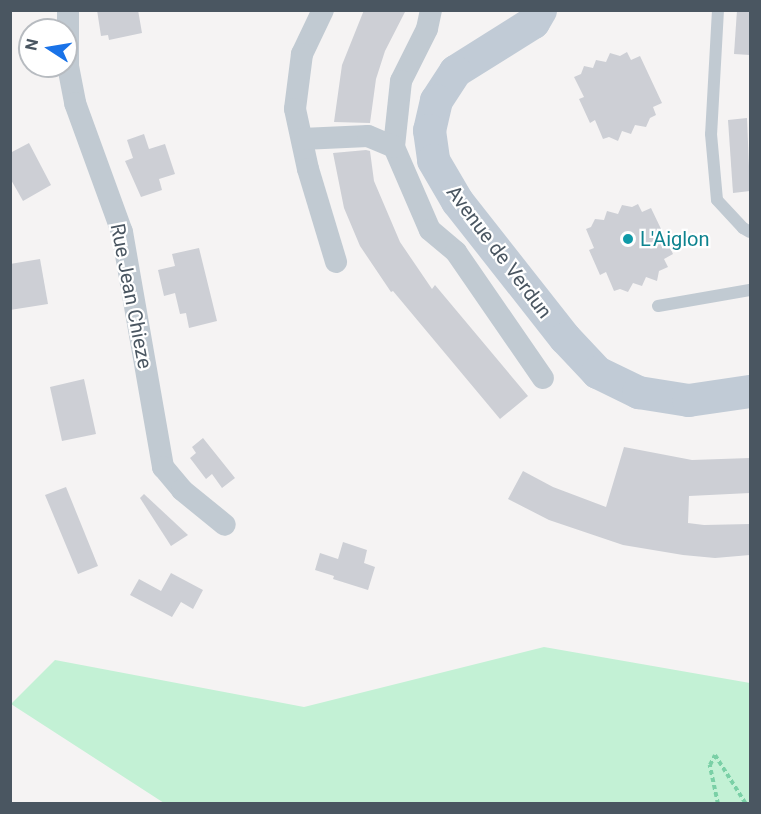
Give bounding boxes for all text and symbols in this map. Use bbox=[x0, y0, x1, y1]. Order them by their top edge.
north arrow bbox=[18, 18, 78, 78]
text: N bbox=[21, 37, 42, 52]
street label: Avenue de Verdun bbox=[441, 181, 557, 323]
street label: Rue Jean Chieze bbox=[105, 221, 157, 371]
place label: L'Aiglon bbox=[640, 227, 710, 251]
marker: L'Aiglon bbox=[621, 232, 635, 246]

